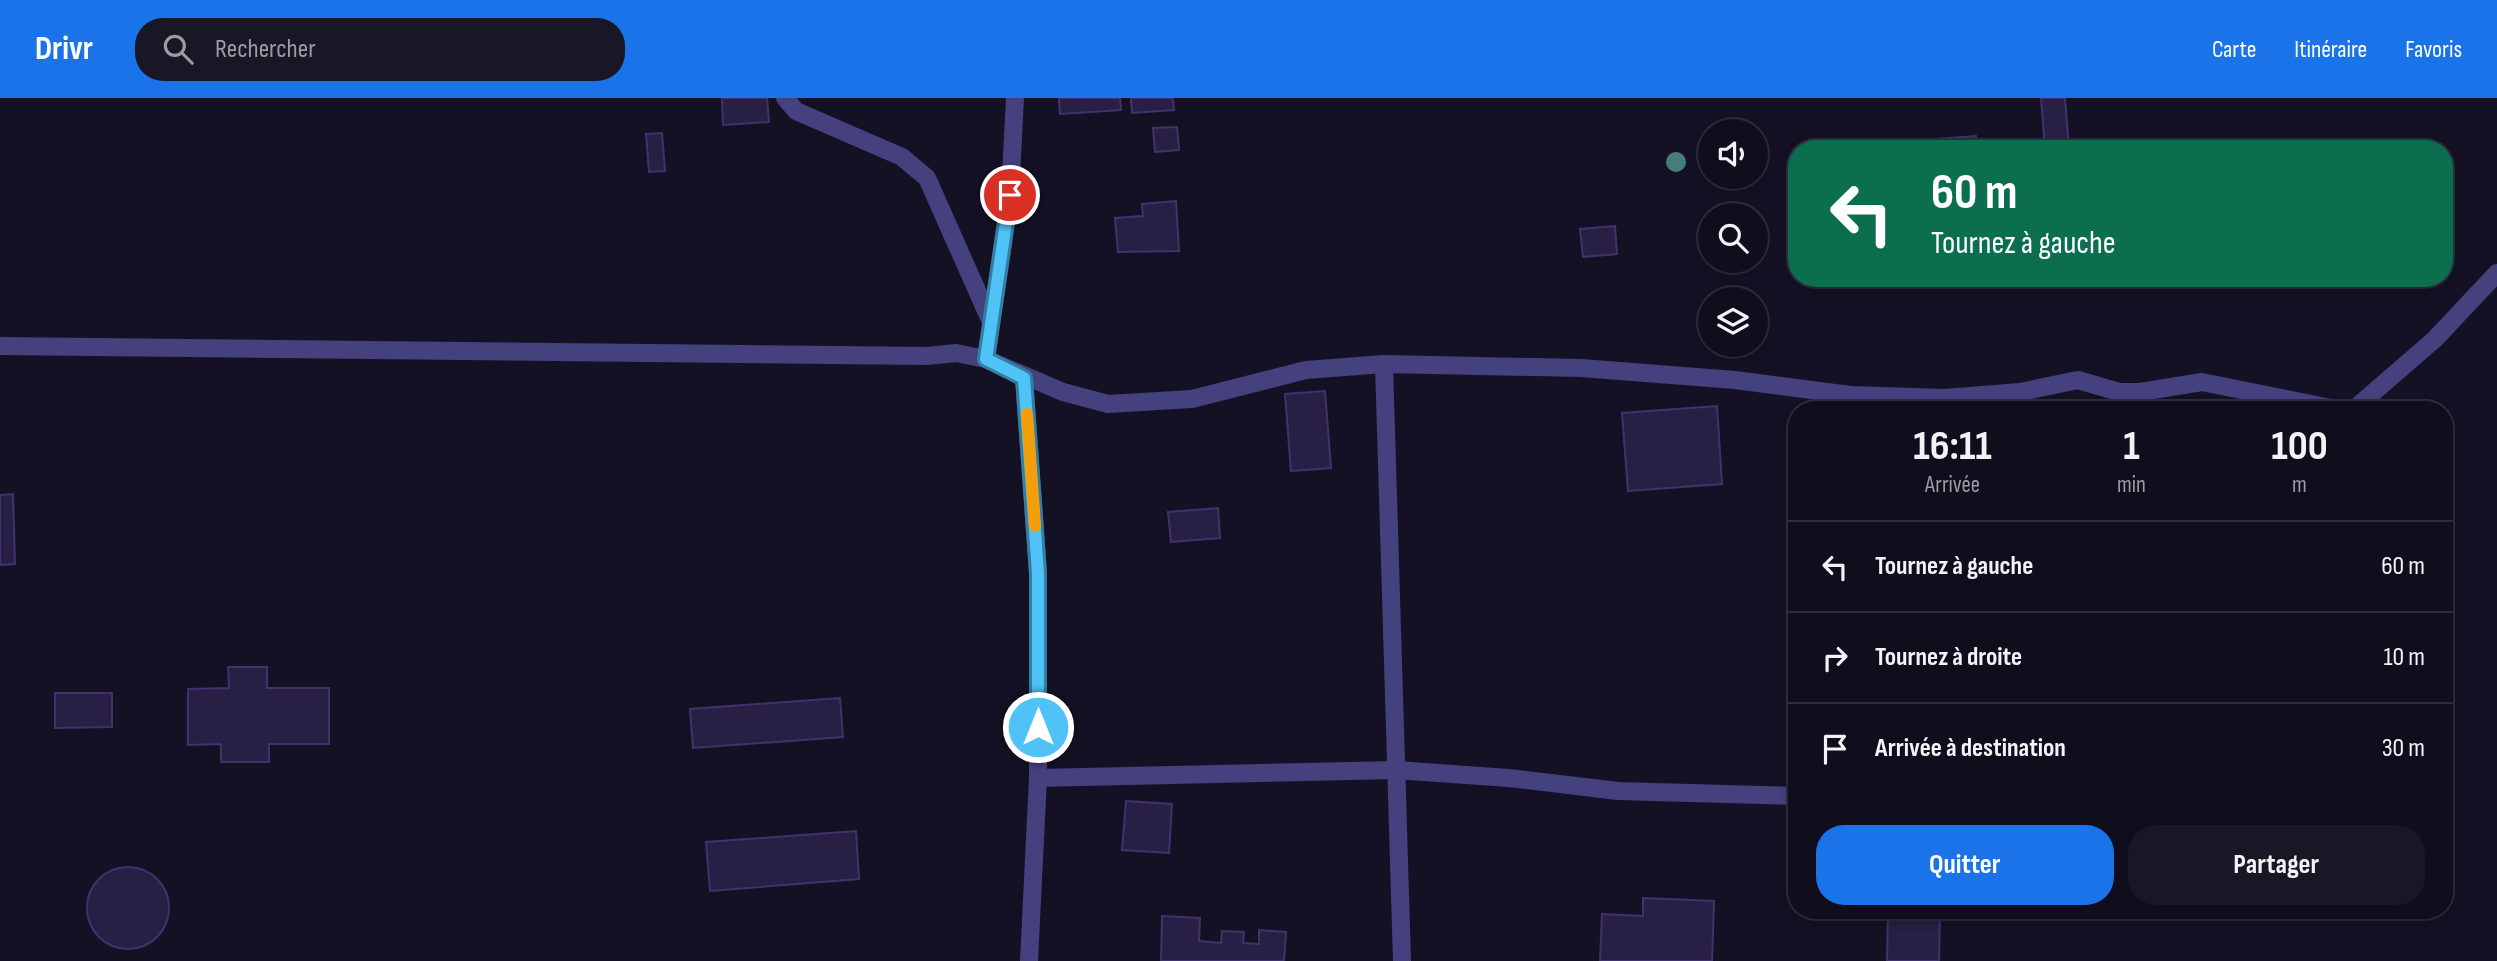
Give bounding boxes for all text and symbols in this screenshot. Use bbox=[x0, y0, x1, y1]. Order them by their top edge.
search box bbox=[135, 18, 625, 81]
text: Drivr bbox=[35, 29, 93, 69]
icon: search bbox=[159, 30, 197, 68]
text: Rechercher bbox=[215, 34, 316, 65]
text: Carte bbox=[2212, 35, 2256, 64]
text: Itinéraire bbox=[2294, 35, 2367, 64]
text: Favoris bbox=[2405, 35, 2462, 64]
map controls bbox=[1698, 119, 1768, 357]
button: sound bbox=[1698, 119, 1768, 189]
text: 60 m bbox=[1931, 164, 2018, 223]
pin bbox=[980, 165, 1040, 225]
icon: left bbox=[1816, 168, 1907, 259]
icon: arrive bbox=[991, 176, 1029, 214]
button: search bbox=[1698, 203, 1768, 273]
text: Tournez à gauche bbox=[1931, 224, 2116, 263]
button: layers bbox=[1698, 287, 1768, 357]
text: 16:11 bbox=[1913, 421, 1992, 472]
text: 1 bbox=[2123, 421, 2140, 472]
text: 100 bbox=[2271, 421, 2328, 472]
text: Arrivée bbox=[1925, 471, 1980, 499]
text: min bbox=[2117, 471, 2146, 499]
text: m bbox=[2292, 471, 2307, 499]
icon: left bbox=[1816, 548, 1854, 586]
text: Tournez à gauche bbox=[1875, 551, 2033, 582]
text: 60 m bbox=[2381, 551, 2425, 582]
icon: right bbox=[1816, 639, 1854, 677]
text: Tournez à droite bbox=[1875, 642, 2022, 673]
text: 10 m bbox=[2383, 642, 2425, 673]
position arrow bbox=[1001, 690, 1075, 764]
icon: arrive bbox=[1816, 730, 1854, 768]
text: Arrivée à destination bbox=[1875, 733, 2066, 764]
text: 30 m bbox=[2382, 733, 2425, 764]
button: Quitter bbox=[1816, 825, 2114, 905]
button: Partager bbox=[2128, 825, 2425, 905]

